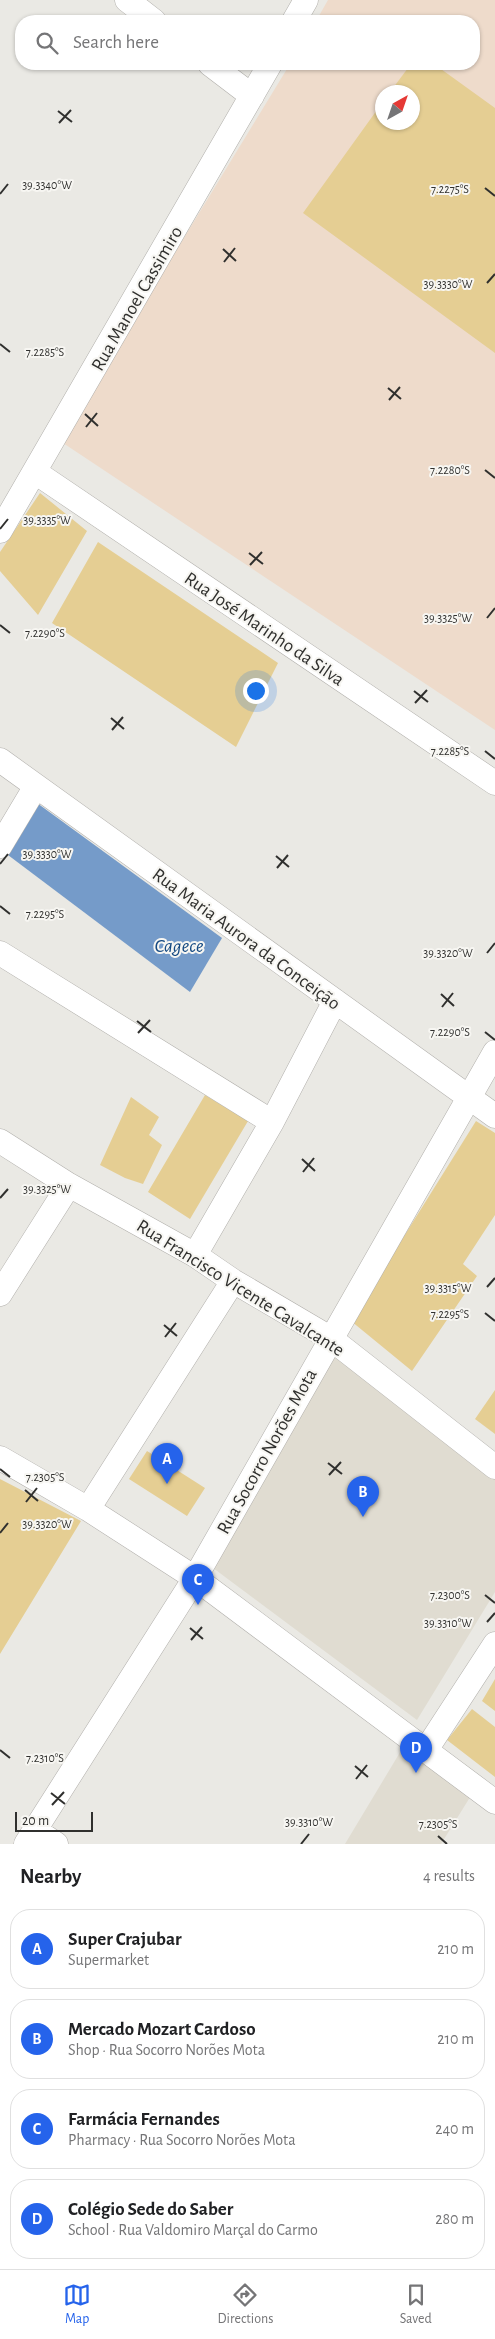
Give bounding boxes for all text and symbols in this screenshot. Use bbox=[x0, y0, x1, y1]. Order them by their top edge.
search box bbox=[15, 15, 480, 70]
icon: search bbox=[33, 29, 61, 57]
text: Search here bbox=[73, 33, 159, 52]
north arrow bbox=[375, 85, 420, 130]
text: 39.3340°W bbox=[22, 179, 72, 191]
text: 7.2275°S bbox=[431, 183, 469, 195]
street label: Rua Manoel Cassimiro bbox=[88, 223, 186, 374]
text: 39.3330°W bbox=[424, 278, 473, 290]
text: 7.2285°S bbox=[26, 346, 65, 358]
text: 7.2280°S bbox=[430, 464, 470, 476]
text: 39.3335°W bbox=[23, 514, 71, 526]
street label: Rua José Marinho da Silva bbox=[181, 569, 348, 690]
text: 39.3325°W bbox=[424, 612, 472, 624]
text: 7.2290°S bbox=[25, 627, 65, 639]
your location bbox=[243, 678, 269, 704]
text: 7.2285°S bbox=[431, 745, 470, 757]
text: 39.3330°W bbox=[23, 848, 72, 860]
street label: Rua Maria Aurora da Conceição bbox=[149, 865, 344, 1014]
text: 7.2295°S bbox=[26, 908, 65, 920]
water label: Cagece bbox=[154, 936, 204, 956]
text: 39.3320°W bbox=[423, 947, 473, 959]
text: 7.2290°S bbox=[430, 1026, 470, 1038]
text: 39.3325°W bbox=[23, 1183, 71, 1195]
street label: Rua Francisco Vicente Cavalcante bbox=[133, 1216, 347, 1360]
text: 39.3315°W bbox=[425, 1282, 472, 1294]
text: 7.2295°S bbox=[431, 1308, 470, 1320]
street label: Rua Socorro Norões Mota bbox=[214, 1366, 321, 1538]
pin: A bbox=[151, 1443, 183, 1484]
text: 7.2305°S bbox=[26, 1471, 65, 1483]
pin: B bbox=[347, 1476, 379, 1517]
text: 39.3320°W bbox=[22, 1518, 72, 1530]
pin: C bbox=[182, 1564, 214, 1605]
text: 7.2300°S bbox=[430, 1589, 470, 1601]
text: 39.3310°W bbox=[424, 1617, 472, 1629]
pin: D bbox=[400, 1732, 432, 1773]
text: 7.2310°S bbox=[26, 1752, 64, 1764]
scale bar bbox=[15, 1809, 92, 1832]
text: 20 m bbox=[22, 1814, 49, 1828]
text: 39.3310°W bbox=[285, 1816, 333, 1828]
text: 7.2305°S bbox=[419, 1818, 458, 1830]
text: Nearby bbox=[20, 1866, 81, 1887]
text: 4 results bbox=[423, 1868, 475, 1884]
text: Super Crajubar bbox=[68, 1930, 182, 1949]
text: A bbox=[32, 1941, 42, 1957]
text: 210 m bbox=[437, 1941, 474, 1957]
text: Supermarket bbox=[68, 1952, 149, 1968]
text: Mercado Mozart Cardoso bbox=[68, 2020, 256, 2039]
text: B bbox=[32, 2031, 42, 2047]
text: 210 m bbox=[437, 2031, 474, 2047]
text: Shop · Rua Socorro Norões Mota bbox=[68, 2042, 265, 2058]
text: Farmácia Fernandes bbox=[68, 2110, 220, 2129]
text: C bbox=[33, 2121, 41, 2137]
text: 240 m bbox=[435, 2121, 474, 2137]
text: Pharmacy · Rua Socorro Norões Mota bbox=[68, 2132, 296, 2148]
text: Colégio Sede do Saber bbox=[68, 2200, 233, 2219]
text: D bbox=[32, 2211, 42, 2227]
text: 280 m bbox=[435, 2211, 474, 2227]
text: School · Rua Valdomiro Marçal do Carmo bbox=[68, 2222, 318, 2238]
tab: Map bbox=[63, 2281, 91, 2328]
tab: Directions bbox=[218, 2281, 273, 2328]
tab: Saved bbox=[400, 2281, 432, 2328]

